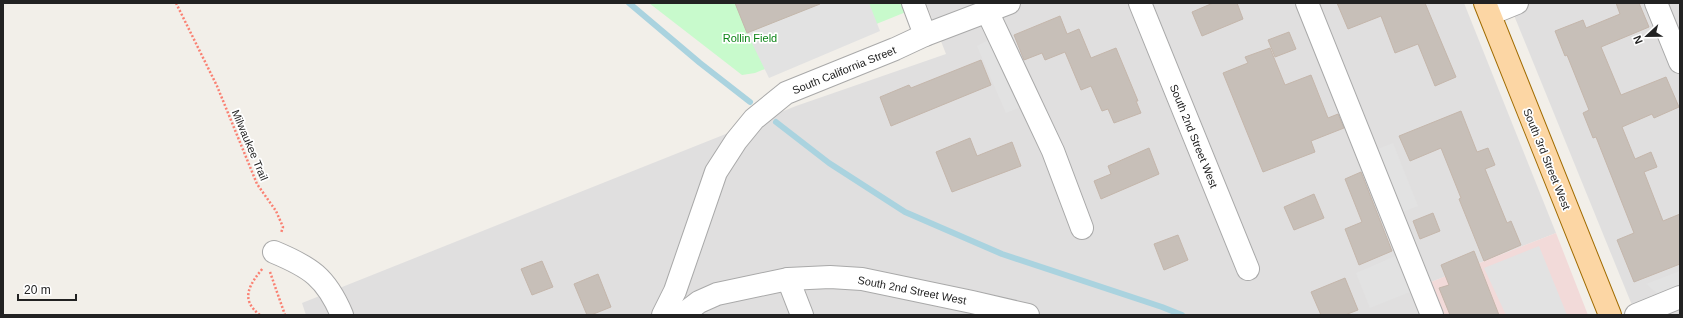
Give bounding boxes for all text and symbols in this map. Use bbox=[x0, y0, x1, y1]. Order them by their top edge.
north arrow bbox=[1627, 16, 1667, 56]
park label: Rollin Field bbox=[723, 32, 777, 44]
text: N bbox=[1631, 34, 1645, 46]
street label: South California Street bbox=[790, 44, 898, 96]
street label: South 2nd Street West bbox=[1168, 83, 1220, 189]
street label: South 3rd Street West bbox=[1521, 107, 1573, 211]
street label: Milwaukee Trail bbox=[230, 108, 270, 182]
street label: South 2nd Street West bbox=[857, 274, 967, 306]
scale bar bbox=[18, 276, 76, 302]
text: 20 m bbox=[24, 283, 51, 297]

